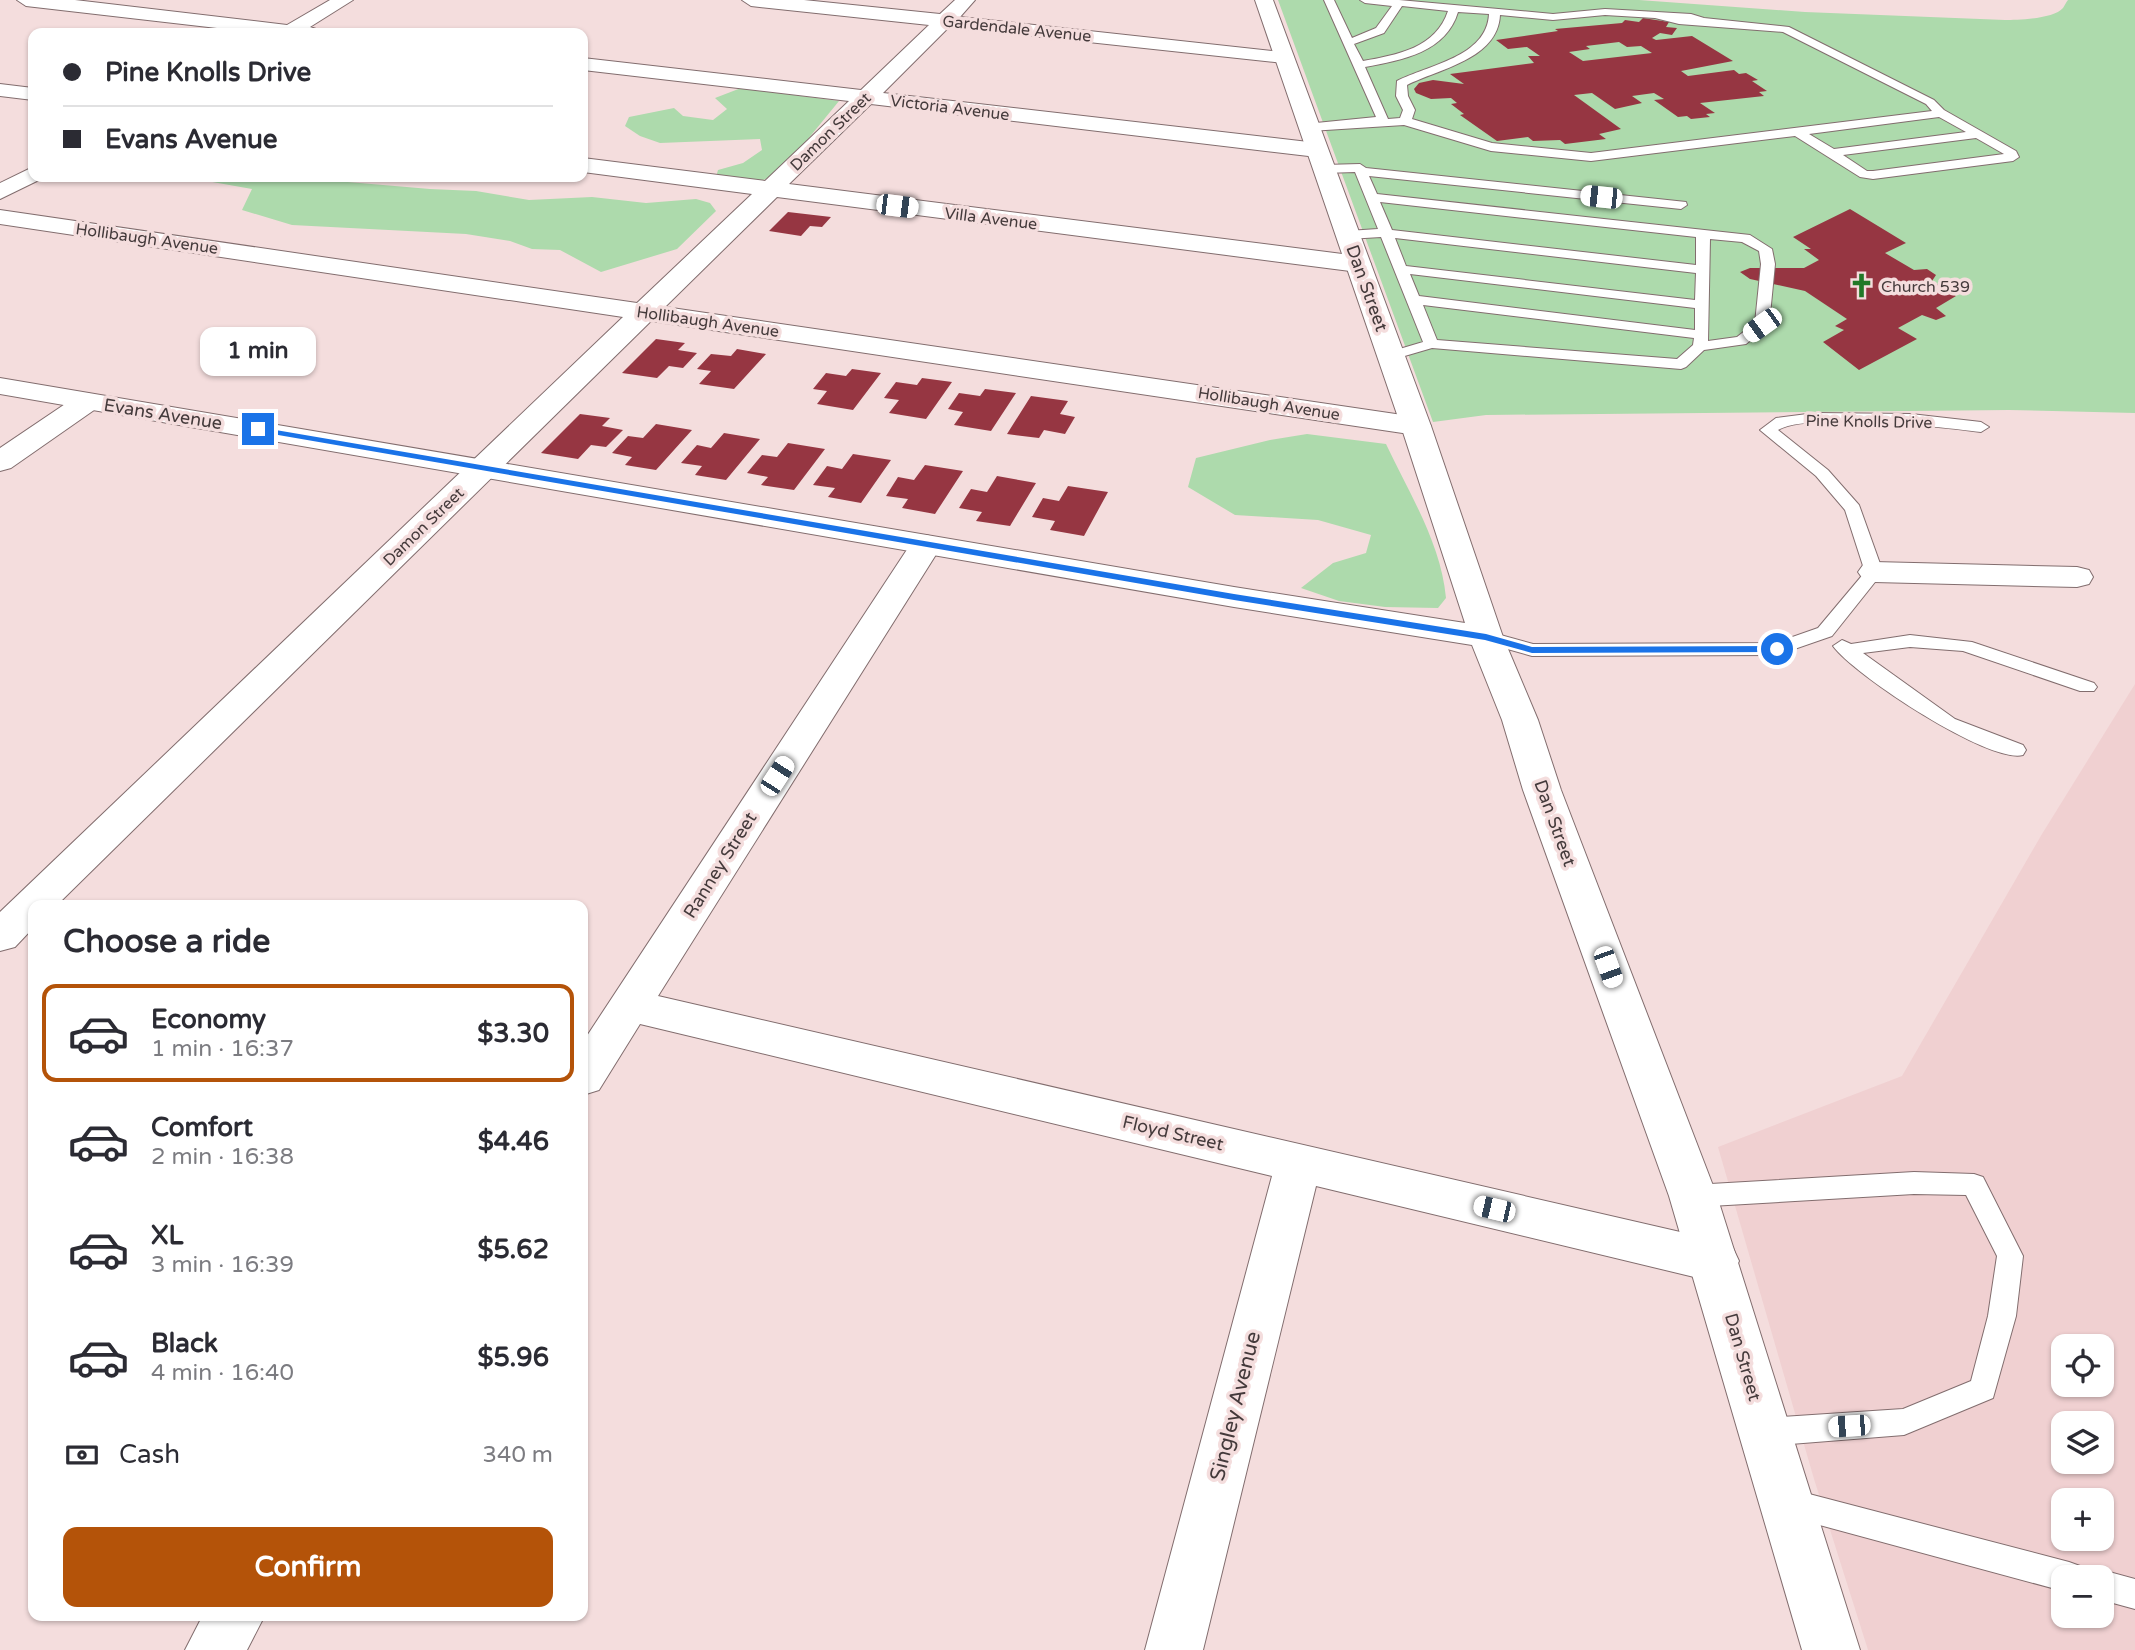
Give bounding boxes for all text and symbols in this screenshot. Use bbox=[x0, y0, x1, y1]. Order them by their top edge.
street label: Gardendale Avenue bbox=[942, 11, 1092, 47]
text: Pine Knolls Drive bbox=[105, 57, 311, 88]
street label: Damon Street bbox=[786, 88, 875, 175]
street label: Victoria Avenue bbox=[889, 91, 1011, 125]
text: Evans Avenue bbox=[105, 124, 278, 155]
car bbox=[1580, 184, 1623, 210]
car bbox=[875, 193, 920, 219]
street label: Villa Avenue bbox=[943, 203, 1038, 235]
street label: Hollibaugh Avenue bbox=[74, 219, 219, 259]
street label: Dan Street bbox=[1341, 242, 1393, 334]
church icon: Church 539 bbox=[1847, 272, 1875, 300]
place label: Church 539 bbox=[1881, 277, 1970, 297]
street label: Hollibaugh Avenue bbox=[635, 302, 780, 342]
car bbox=[1739, 304, 1786, 346]
callout: 1 min bbox=[200, 328, 316, 376]
text: 1 min bbox=[227, 337, 289, 365]
street label: Hollibaugh Avenue bbox=[1196, 383, 1341, 425]
street label: Evans Avenue bbox=[102, 394, 224, 434]
street label: Pine Knolls Drive bbox=[1805, 411, 1933, 433]
route end bbox=[242, 413, 274, 445]
street label: Damon Street bbox=[379, 483, 468, 570]
route start bbox=[1761, 633, 1793, 665]
car bbox=[757, 753, 798, 799]
street label: Dan Street bbox=[1529, 777, 1581, 869]
street label: Ranney Street bbox=[679, 808, 761, 922]
text: Choose a ride bbox=[63, 923, 270, 961]
car bbox=[1591, 944, 1626, 990]
icon: car bbox=[67, 1002, 130, 1065]
text: Economy bbox=[151, 1004, 266, 1035]
text: $3.30 bbox=[477, 1018, 549, 1049]
text: 1 min · 16:37 bbox=[151, 1035, 294, 1063]
icon: car bbox=[67, 1110, 130, 1173]
street label: Floyd Street bbox=[1120, 1111, 1226, 1155]
text: Comfort bbox=[151, 1112, 253, 1143]
text: $4.46 bbox=[478, 1126, 549, 1157]
text: 2 min · 16:38 bbox=[151, 1143, 294, 1171]
car bbox=[1472, 1194, 1517, 1224]
icon: car bbox=[67, 1218, 130, 1281]
text: XL bbox=[151, 1220, 183, 1251]
text: $5.62 bbox=[477, 1234, 549, 1265]
text: 3 min · 16:39 bbox=[151, 1251, 294, 1279]
street label: Dan Street bbox=[1720, 1310, 1766, 1404]
icon: car bbox=[67, 1326, 130, 1389]
text: Black bbox=[151, 1328, 218, 1359]
street label: Singley Avenue bbox=[1205, 1329, 1266, 1483]
map controls bbox=[2051, 1334, 2114, 1628]
button: locate bbox=[2051, 1334, 2114, 1397]
text: $5.96 bbox=[477, 1342, 549, 1373]
text: 4 min · 16:40 bbox=[151, 1359, 294, 1387]
button: layers bbox=[2051, 1411, 2114, 1474]
car bbox=[1828, 1414, 1871, 1438]
icon: cash bbox=[63, 1436, 101, 1474]
text: Cash bbox=[119, 1439, 180, 1470]
text: 340 m bbox=[483, 1441, 553, 1469]
button: + bbox=[2051, 1488, 2114, 1551]
button: Confirm bbox=[63, 1527, 553, 1607]
button: − bbox=[2051, 1565, 2114, 1628]

